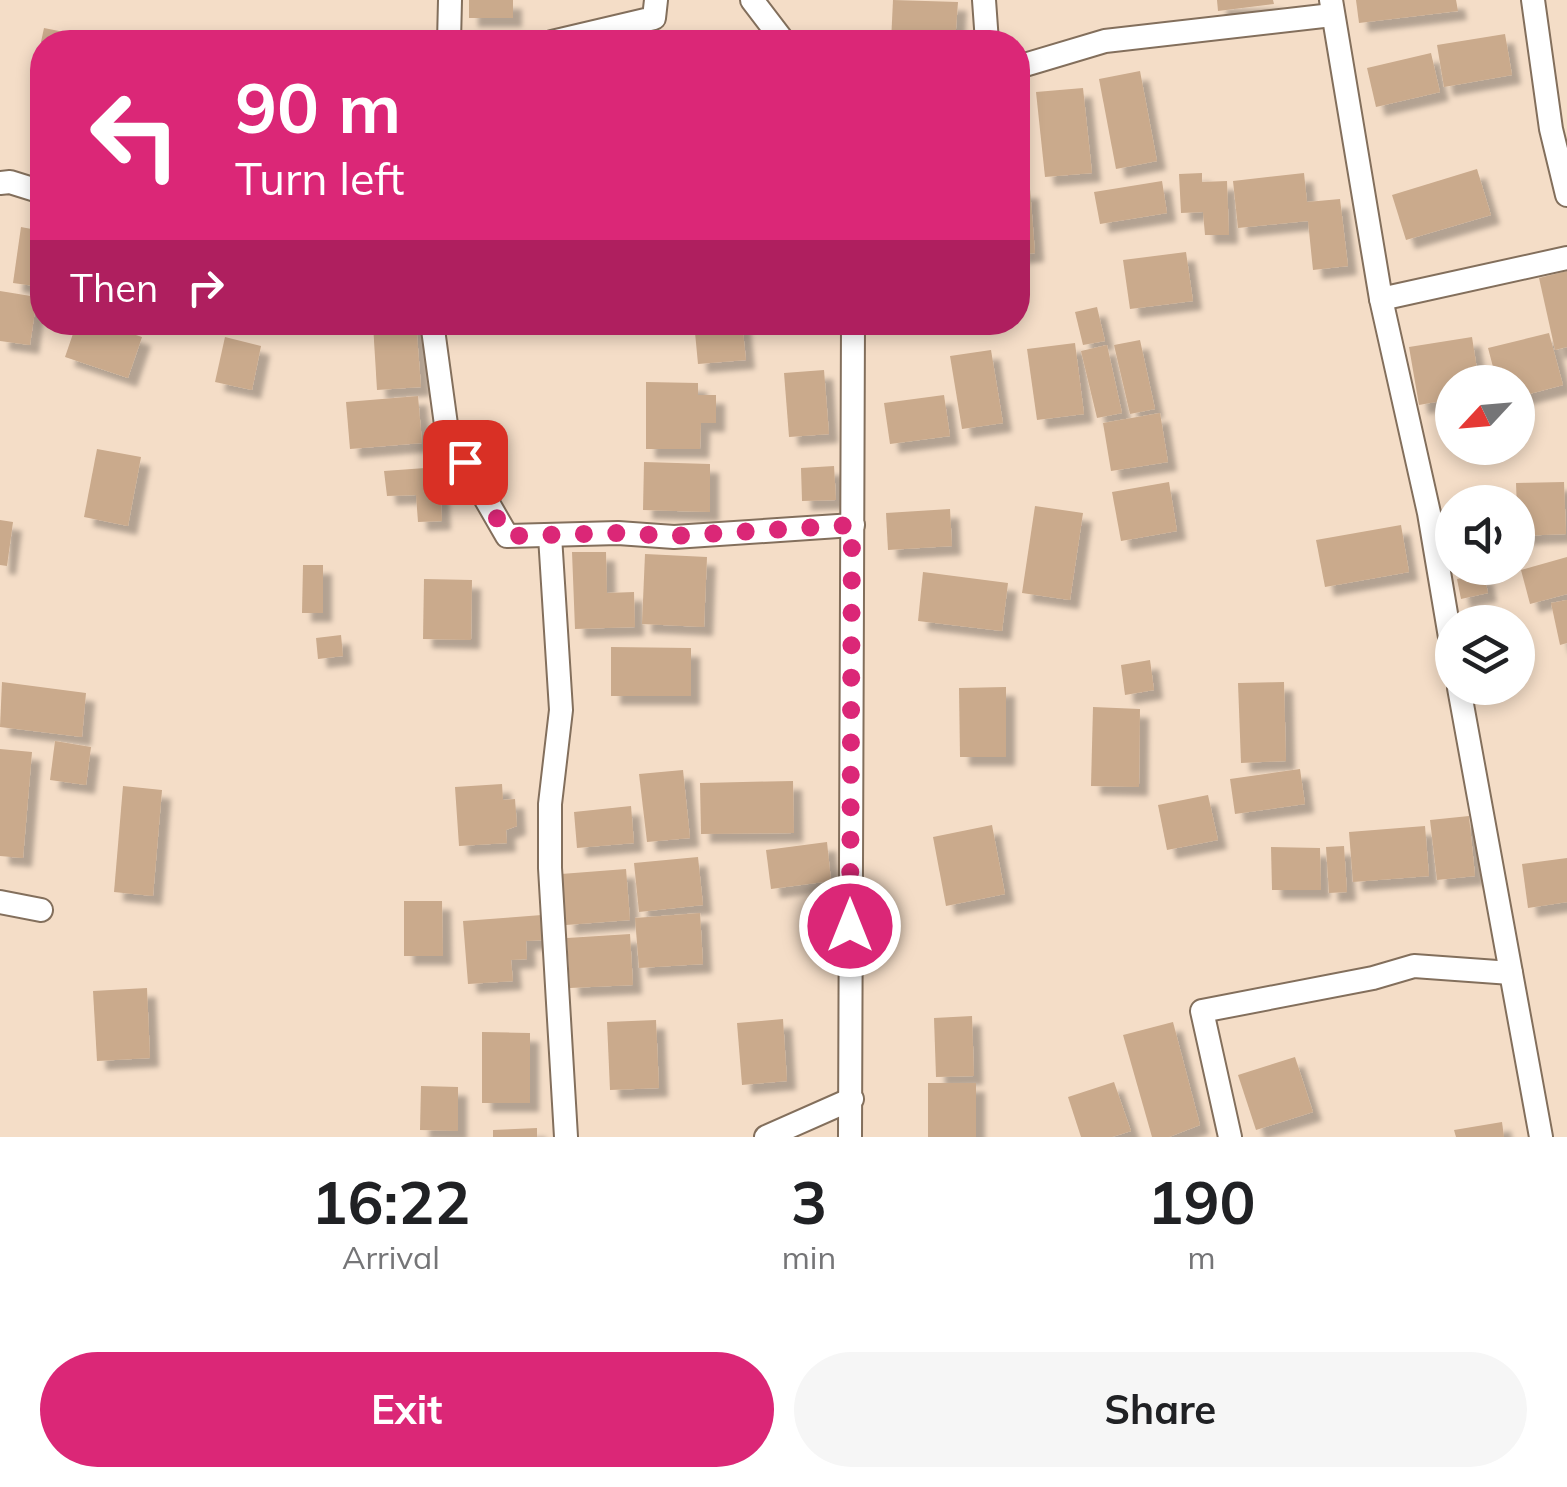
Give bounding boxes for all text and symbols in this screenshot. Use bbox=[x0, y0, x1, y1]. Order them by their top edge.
text: 90 m bbox=[235, 63, 401, 151]
icon: left bbox=[70, 70, 200, 200]
text: Turn left bbox=[235, 150, 404, 206]
icon: right bbox=[178, 260, 233, 315]
text: Then bbox=[70, 264, 158, 312]
north arrow bbox=[1435, 365, 1535, 465]
map controls bbox=[1435, 365, 1535, 705]
pin bbox=[423, 420, 508, 505]
icon: arrive bbox=[438, 435, 493, 490]
button: sound bbox=[1435, 485, 1535, 585]
button: layers bbox=[1435, 605, 1535, 705]
position arrow bbox=[798, 874, 902, 978]
text: 16:22 bbox=[311, 1164, 470, 1239]
text: 3 bbox=[791, 1164, 827, 1239]
text: 190 bbox=[1148, 1164, 1256, 1239]
text: Arrival bbox=[342, 1237, 440, 1277]
text: min bbox=[782, 1237, 836, 1277]
text: m bbox=[1188, 1237, 1216, 1277]
button: Exit bbox=[40, 1352, 774, 1467]
button: Share bbox=[794, 1352, 1527, 1467]

